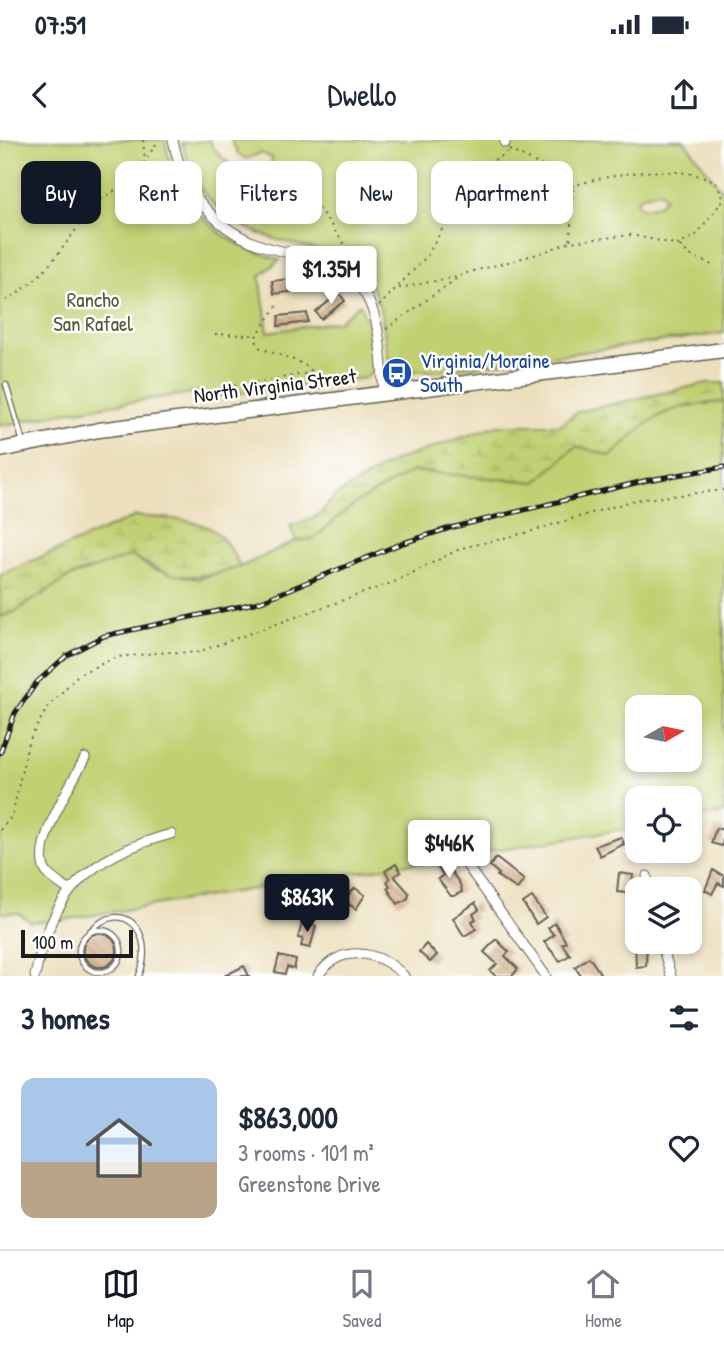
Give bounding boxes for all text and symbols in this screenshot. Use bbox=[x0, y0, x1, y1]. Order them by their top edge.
text: 07:51 bbox=[35, 7, 86, 42]
text: Dwello bbox=[327, 73, 397, 116]
icon: back bbox=[21, 76, 59, 114]
icon: share bbox=[665, 76, 703, 114]
chip: Buy bbox=[21, 161, 101, 224]
chip: Rent bbox=[115, 161, 202, 224]
chip: Filters bbox=[216, 161, 322, 224]
chip: New bbox=[336, 161, 417, 224]
chip: Apartment bbox=[431, 161, 573, 224]
pin: $1.35M bbox=[274, 246, 388, 306]
text: $1.35M bbox=[302, 253, 360, 284]
park label: Rancho San Rafael bbox=[53, 285, 133, 338]
place label: Virginia/Moraine South bbox=[420, 346, 550, 399]
bus stop icon: Virginia/Moraine South bbox=[380, 356, 414, 390]
street label: North Virginia Street bbox=[192, 361, 359, 410]
north arrow bbox=[625, 695, 702, 772]
map controls bbox=[625, 695, 702, 954]
button: locate bbox=[625, 786, 702, 863]
pin: $446K bbox=[400, 820, 498, 880]
text: $446K bbox=[424, 827, 474, 858]
pin: $863K bbox=[258, 874, 356, 934]
button: layers bbox=[625, 877, 702, 954]
text: $863K bbox=[280, 881, 334, 912]
scale bar bbox=[21, 927, 133, 959]
text: 100 m bbox=[32, 929, 73, 955]
text: 3 homes bbox=[21, 998, 110, 1038]
icon: filters bbox=[665, 999, 703, 1037]
text: $863,000 bbox=[238, 1097, 338, 1137]
icon: home bbox=[77, 1106, 161, 1190]
icon: heart bbox=[665, 1129, 703, 1167]
text: 3 rooms · 101 m² bbox=[238, 1137, 374, 1168]
text: Greenstone Drive bbox=[238, 1168, 381, 1199]
tab: Map bbox=[102, 1265, 140, 1333]
tab: Saved bbox=[343, 1265, 381, 1333]
tab: Home bbox=[584, 1265, 622, 1333]

